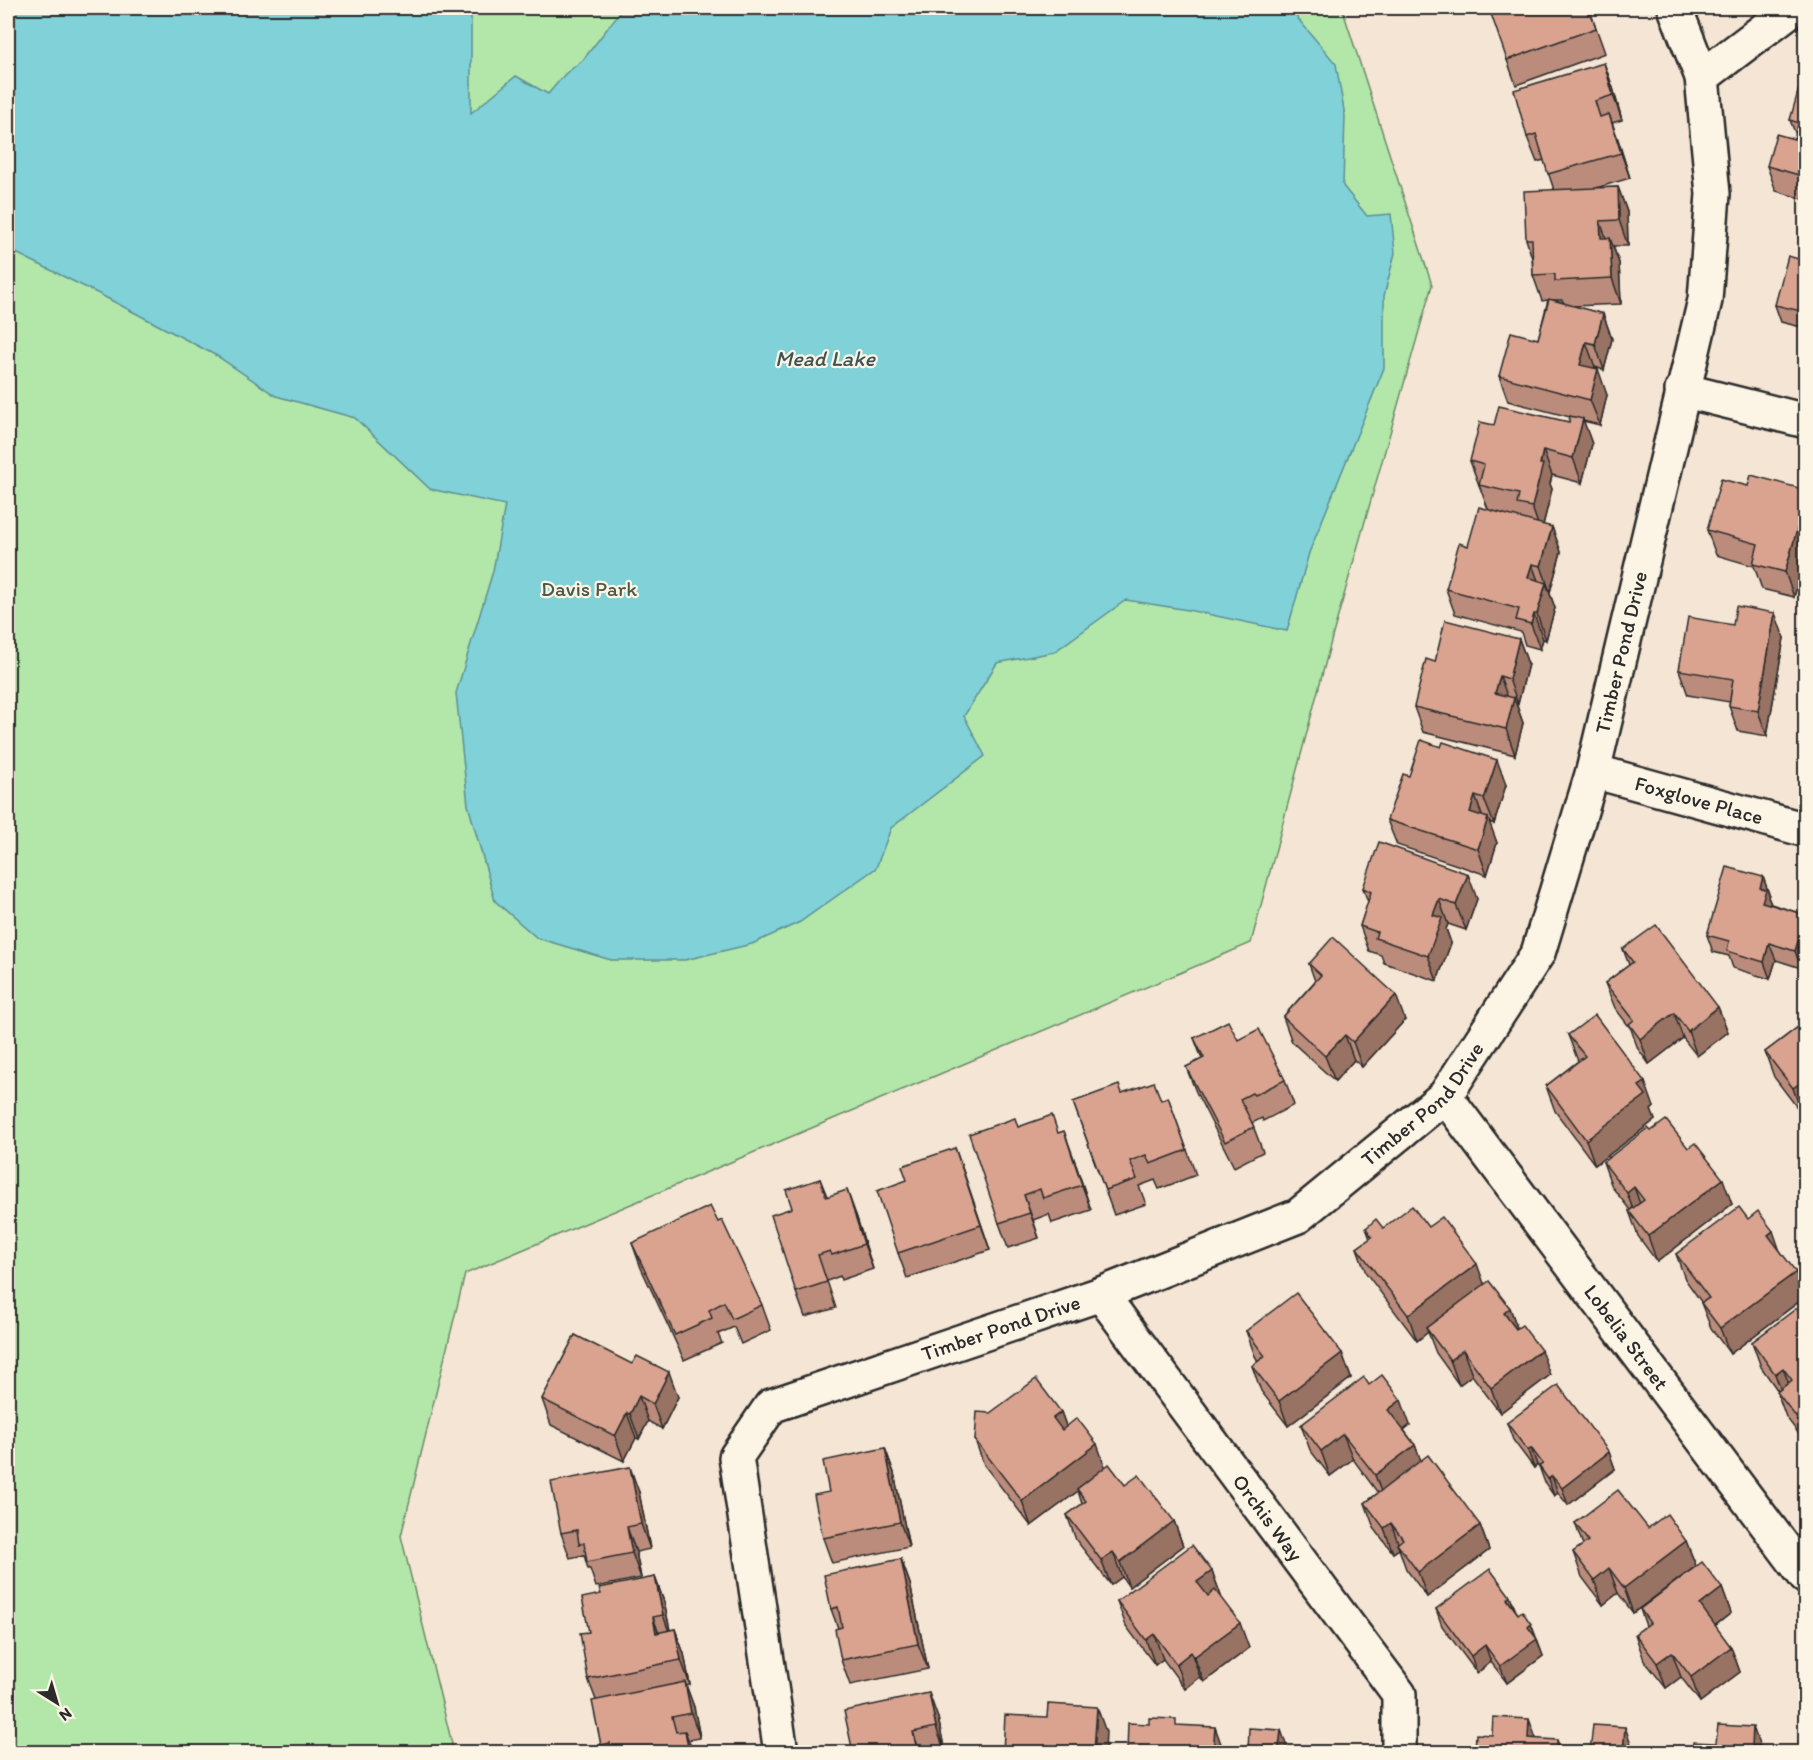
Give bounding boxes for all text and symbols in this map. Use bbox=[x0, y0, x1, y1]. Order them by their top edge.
water label: Mead Lake bbox=[775, 345, 876, 372]
street label: Timber Pond Drive bbox=[1589, 569, 1652, 736]
park label: Davis Park bbox=[541, 576, 637, 601]
street label: Foxglove Place bbox=[1632, 770, 1766, 830]
street label: Timber Pond Drive bbox=[1356, 1037, 1489, 1171]
street label: Lobelia Street bbox=[1579, 1280, 1674, 1395]
street label: Timber Pond Drive bbox=[918, 1289, 1083, 1366]
street label: Orchis Way bbox=[1228, 1469, 1309, 1566]
north arrow bbox=[27, 1673, 87, 1733]
text: N bbox=[56, 1704, 76, 1725]

